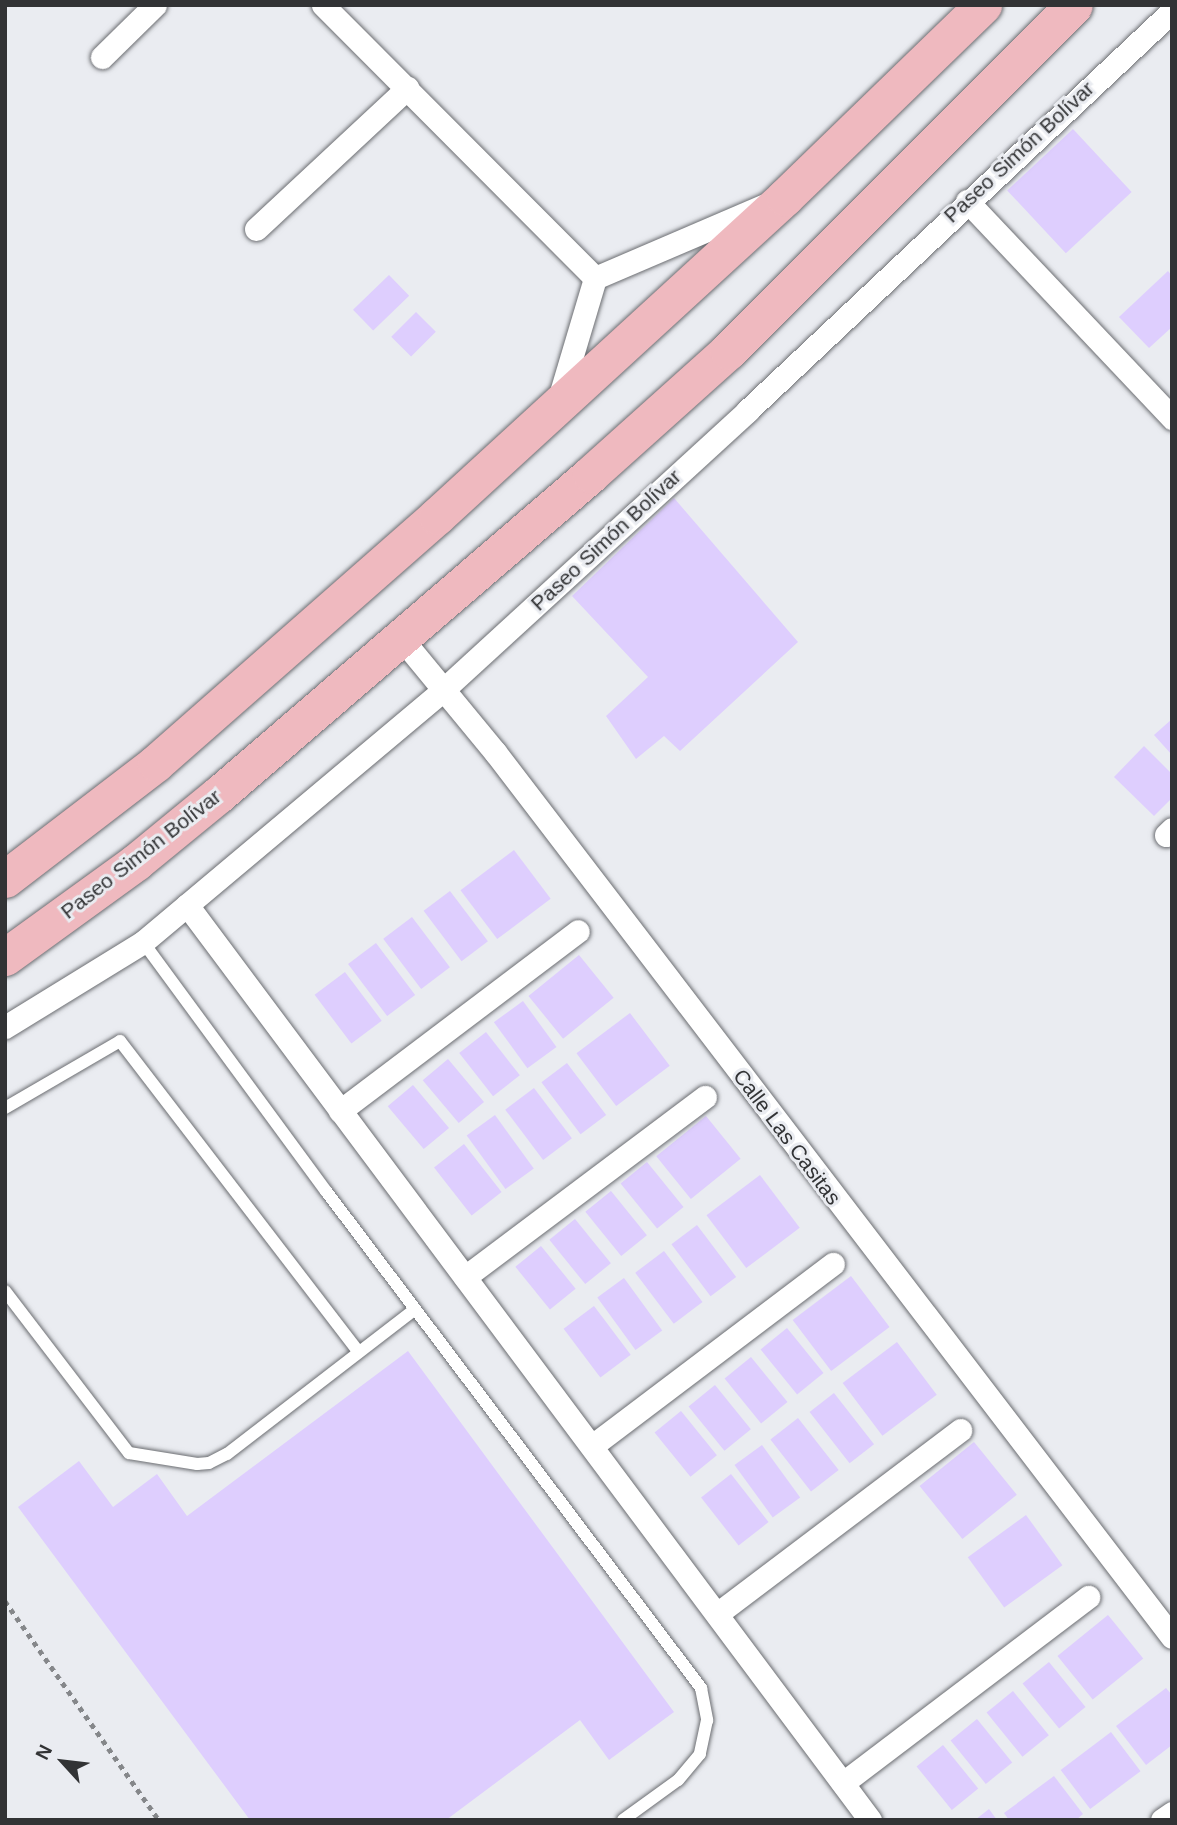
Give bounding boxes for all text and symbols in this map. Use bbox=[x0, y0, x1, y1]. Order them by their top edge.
street label: Paseo Simón Bolívar bbox=[939, 76, 1099, 228]
street label: Paseo Simón Bolívar bbox=[526, 464, 686, 616]
street label: Paseo Simón Bolívar bbox=[56, 784, 226, 924]
street label: Calle Las Casitas bbox=[728, 1064, 846, 1210]
north arrow bbox=[28, 1727, 98, 1797]
text: N bbox=[31, 1741, 56, 1763]

